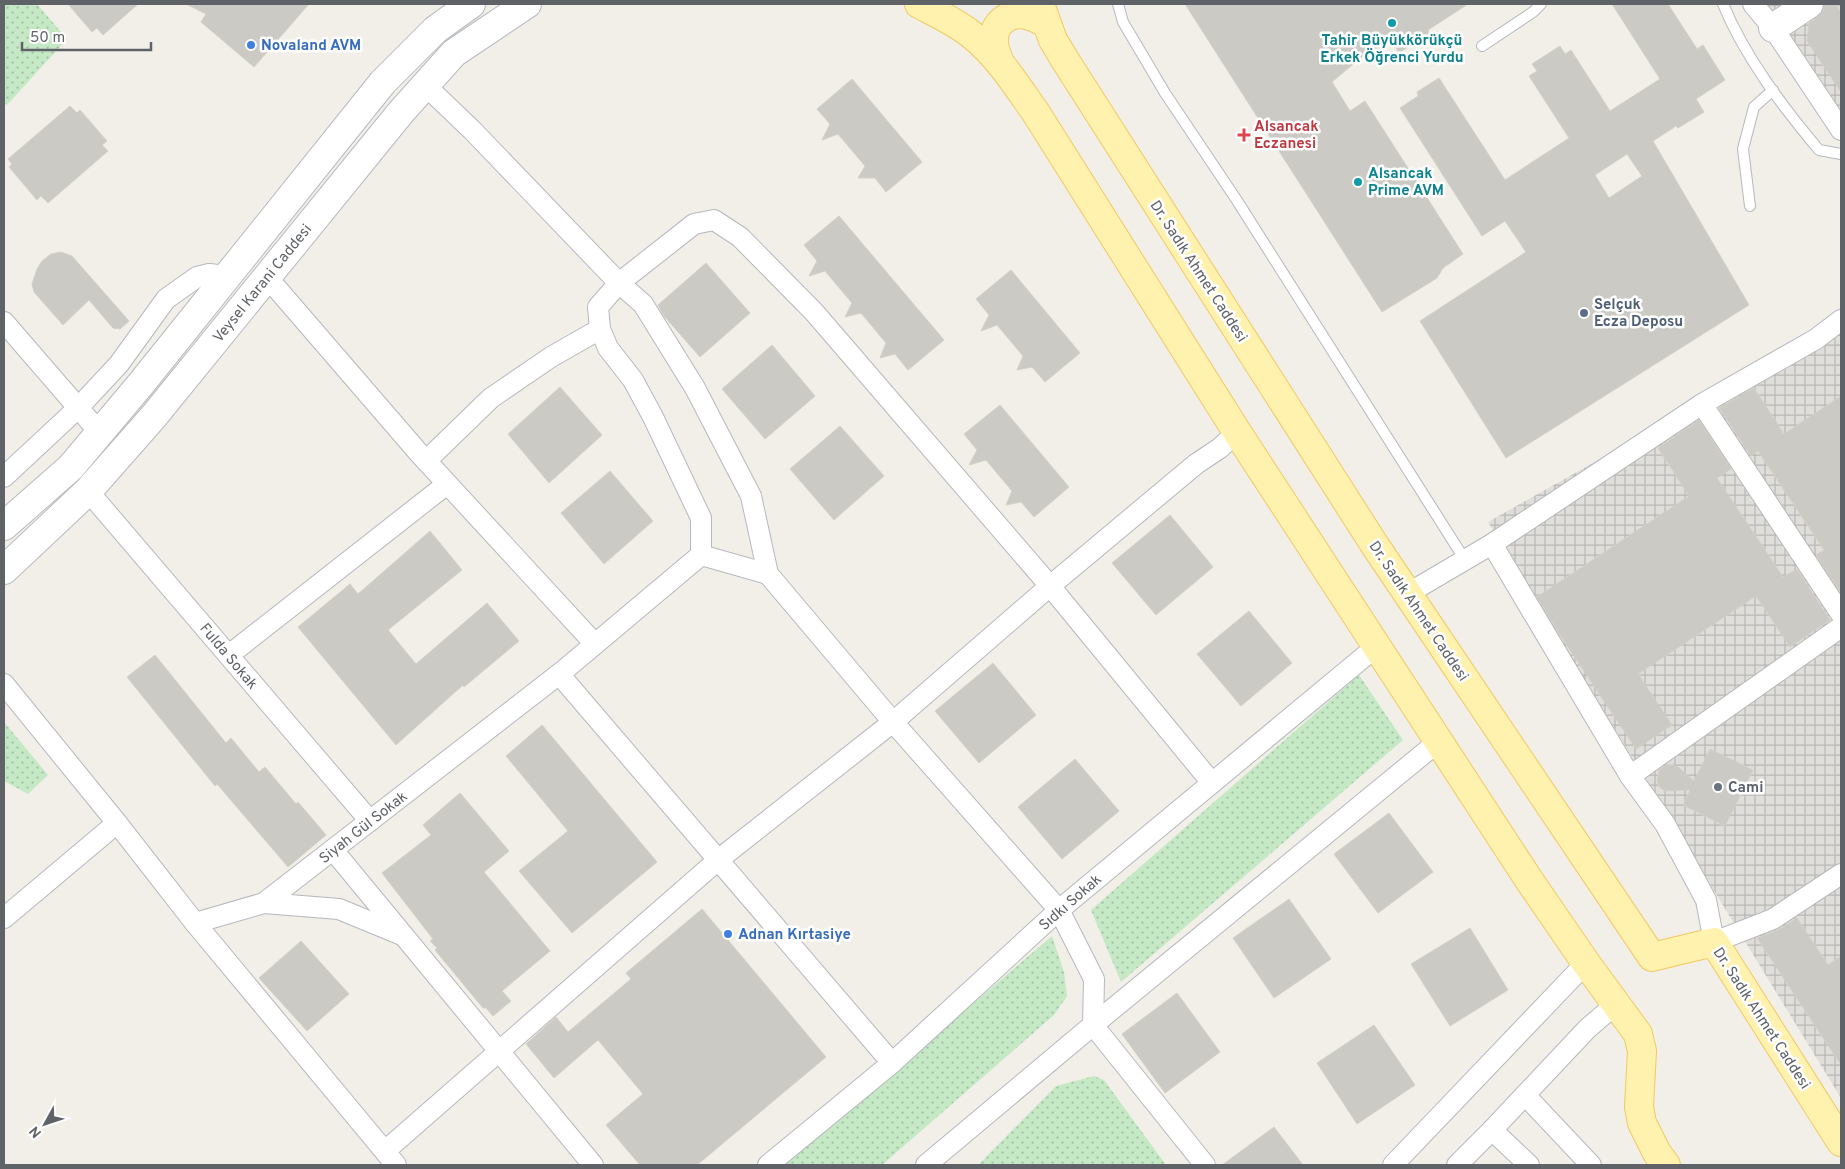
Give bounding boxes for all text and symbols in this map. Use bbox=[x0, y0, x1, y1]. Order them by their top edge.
marker: Tahir Büyükkörükçü Erkek Öğrenci Yurdu bbox=[1386, 17, 1398, 29]
scale bar bbox=[22, 20, 151, 52]
text: 50 m bbox=[30, 29, 65, 48]
place label: Tahir Büyükkörükçü Erkek Öğrenci Yurdu bbox=[1320, 32, 1464, 68]
place label: Novaland AVM bbox=[261, 37, 361, 56]
marker: Novaland AVM bbox=[245, 39, 257, 51]
place label: Alsancak Eczanesi bbox=[1254, 118, 1319, 154]
marker: Alsancak Eczanesi bbox=[1238, 129, 1250, 141]
place label: Alsancak Prime AVM bbox=[1368, 165, 1444, 201]
marker: Alsancak Prime AVM bbox=[1352, 176, 1364, 188]
street label: Dr. Sadık Ahmet Caddesi bbox=[1145, 197, 1251, 346]
street label: Veysel Karani Caddesi bbox=[210, 221, 317, 347]
place label: Selçuk Ecza Deposu bbox=[1594, 296, 1683, 332]
marker: Selçuk Ecza Deposu bbox=[1578, 307, 1590, 319]
street label: Dr. Sadık Ahmet Caddesi bbox=[1364, 538, 1472, 686]
street label: Fulda Sokak bbox=[195, 620, 261, 694]
place label: Cami bbox=[1728, 779, 1763, 798]
marker: Cami bbox=[1712, 781, 1724, 793]
street label: Siyah Gül Sokak bbox=[316, 788, 412, 869]
street label: Sıdkı Sokak bbox=[1036, 871, 1106, 936]
place label: Adnan Kırtasiye bbox=[738, 926, 851, 945]
marker: Adnan Kırtasiye bbox=[722, 928, 734, 940]
street label: Dr. Sadık Ahmet Caddesi bbox=[1708, 944, 1814, 1093]
north arrow bbox=[20, 1099, 70, 1149]
text: N bbox=[26, 1122, 46, 1141]

